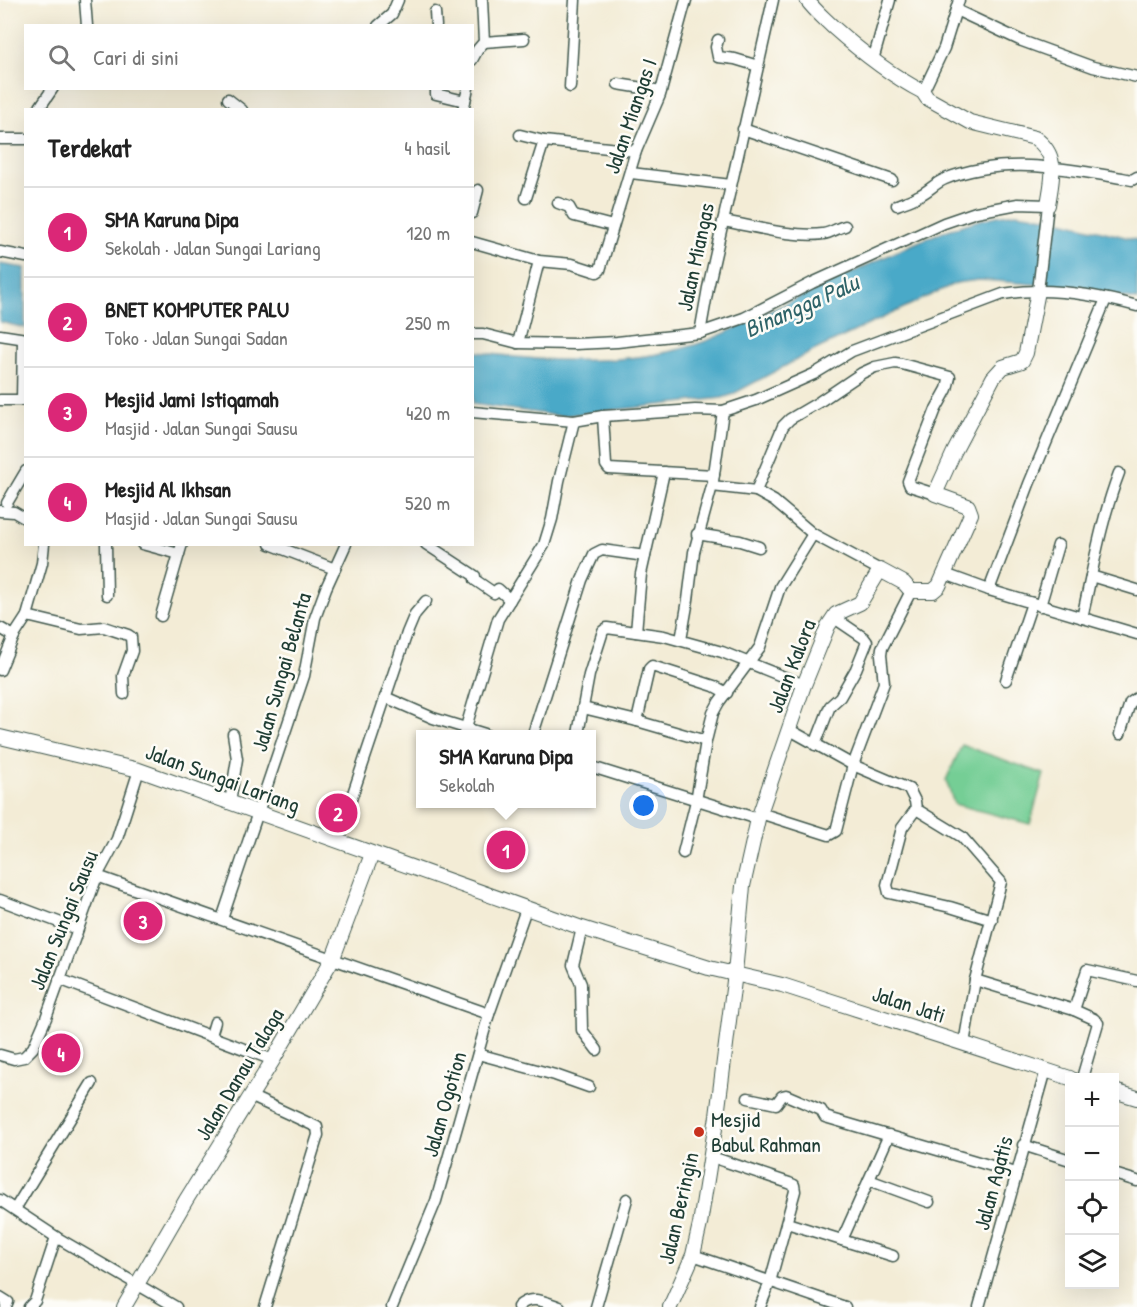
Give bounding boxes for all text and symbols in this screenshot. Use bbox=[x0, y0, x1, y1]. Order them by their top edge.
search box bbox=[24, 24, 474, 90]
icon: search bbox=[45, 41, 78, 74]
text: Cari di sini bbox=[93, 42, 179, 72]
street label: Jalan Miangas I bbox=[596, 54, 664, 178]
text: Terdekat bbox=[48, 130, 131, 165]
text: 4 hasil bbox=[404, 134, 450, 161]
street label: Jalan Miangas bbox=[669, 200, 721, 314]
text: SMA Karuna Dipa bbox=[105, 204, 238, 234]
text: 1 bbox=[64, 219, 71, 246]
text: 120 m bbox=[406, 219, 450, 246]
text: Sekolah · Jalan Sungai Lariang bbox=[105, 234, 321, 261]
water label: Binangga Palu bbox=[739, 265, 866, 345]
text: BNET KOMPUTER PALU bbox=[105, 294, 289, 324]
text: 2 bbox=[63, 309, 72, 336]
text: 250 m bbox=[405, 309, 450, 336]
text: Toko · Jalan Sungai Sadan bbox=[105, 324, 288, 351]
text: Mesjid Jami Istiqamah bbox=[105, 384, 279, 414]
text: 3 bbox=[63, 399, 72, 426]
text: 420 m bbox=[406, 399, 450, 426]
text: Masjid · Jalan Sungai Sausu bbox=[105, 414, 297, 441]
text: Mesjid Al Ikhsan bbox=[105, 474, 231, 504]
text: 4 bbox=[64, 489, 71, 516]
text: 520 m bbox=[405, 489, 450, 516]
text: Masjid · Jalan Sungai Sausu bbox=[105, 504, 297, 531]
street label: Jalan Sungai Belanta bbox=[244, 589, 318, 755]
street label: Jalan Kalora bbox=[759, 614, 823, 717]
popup bbox=[416, 730, 596, 808]
street label: Jalan Sungai Lariang bbox=[142, 736, 304, 820]
text: SMA Karuna Dipa bbox=[439, 741, 573, 771]
text: Sekolah bbox=[439, 771, 494, 798]
pin: 2 bbox=[318, 790, 358, 836]
your location bbox=[629, 791, 658, 820]
pin: 1 bbox=[486, 828, 526, 872]
street label: Jalan Sungai Sausu bbox=[21, 845, 105, 994]
pin: 3 bbox=[124, 898, 162, 944]
street label: Jalan Jati bbox=[868, 978, 950, 1030]
street label: Jalan Danau Talaga bbox=[188, 1002, 291, 1146]
pin: 4 bbox=[42, 1030, 80, 1076]
street label: Jalan Ogotion bbox=[415, 1048, 473, 1160]
map controls bbox=[1065, 1073, 1119, 1289]
button: + bbox=[1065, 1073, 1119, 1127]
place label: Mesjid Babul Rahman bbox=[711, 1104, 821, 1159]
marker: Mesjid Babul Rahman bbox=[692, 1125, 706, 1139]
button: − bbox=[1065, 1127, 1119, 1181]
street label: Jalan Agatis bbox=[966, 1133, 1020, 1233]
street label: Jalan Beringin bbox=[651, 1149, 705, 1267]
button: locate bbox=[1065, 1181, 1119, 1235]
button: layers bbox=[1065, 1235, 1119, 1289]

